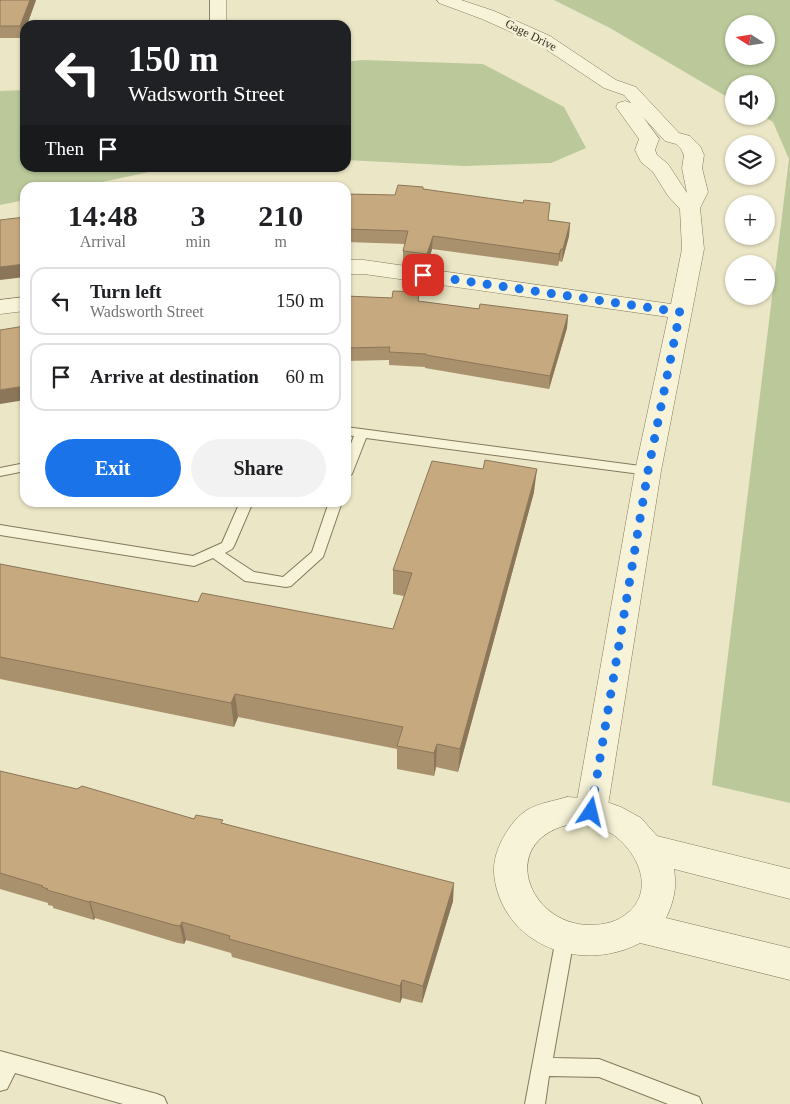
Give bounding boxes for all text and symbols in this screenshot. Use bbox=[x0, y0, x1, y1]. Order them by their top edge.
north arrow bbox=[725, 15, 775, 65]
map controls bbox=[725, 15, 775, 305]
street label: Gage Drive bbox=[503, 16, 559, 54]
icon: left bbox=[45, 40, 110, 105]
text: 150 m bbox=[128, 40, 218, 79]
button: sound bbox=[725, 75, 775, 125]
text: Wadsworth Street bbox=[128, 81, 284, 106]
icon: arrive bbox=[94, 135, 122, 163]
button: layers bbox=[725, 135, 775, 185]
text: Then bbox=[45, 138, 84, 159]
button: + bbox=[725, 195, 775, 245]
text: 14:48 bbox=[68, 199, 138, 232]
text: 3 bbox=[190, 199, 205, 232]
text: 210 bbox=[258, 199, 303, 232]
text: Arrival bbox=[80, 233, 126, 250]
text: min bbox=[186, 233, 210, 250]
text: m bbox=[274, 233, 287, 250]
pin bbox=[402, 254, 444, 296]
button: − bbox=[725, 255, 775, 305]
icon: arrive bbox=[409, 261, 437, 289]
text: Turn left bbox=[90, 281, 162, 302]
icon: left bbox=[47, 287, 75, 315]
text: 150 m bbox=[276, 290, 324, 311]
text: Wadsworth Street bbox=[90, 303, 204, 320]
icon: arrive bbox=[47, 363, 75, 391]
text: Arrive at destination bbox=[90, 366, 259, 387]
text: 60 m bbox=[285, 366, 324, 387]
button: Exit bbox=[45, 439, 181, 497]
button: Share bbox=[191, 439, 326, 497]
position arrow bbox=[564, 785, 616, 837]

